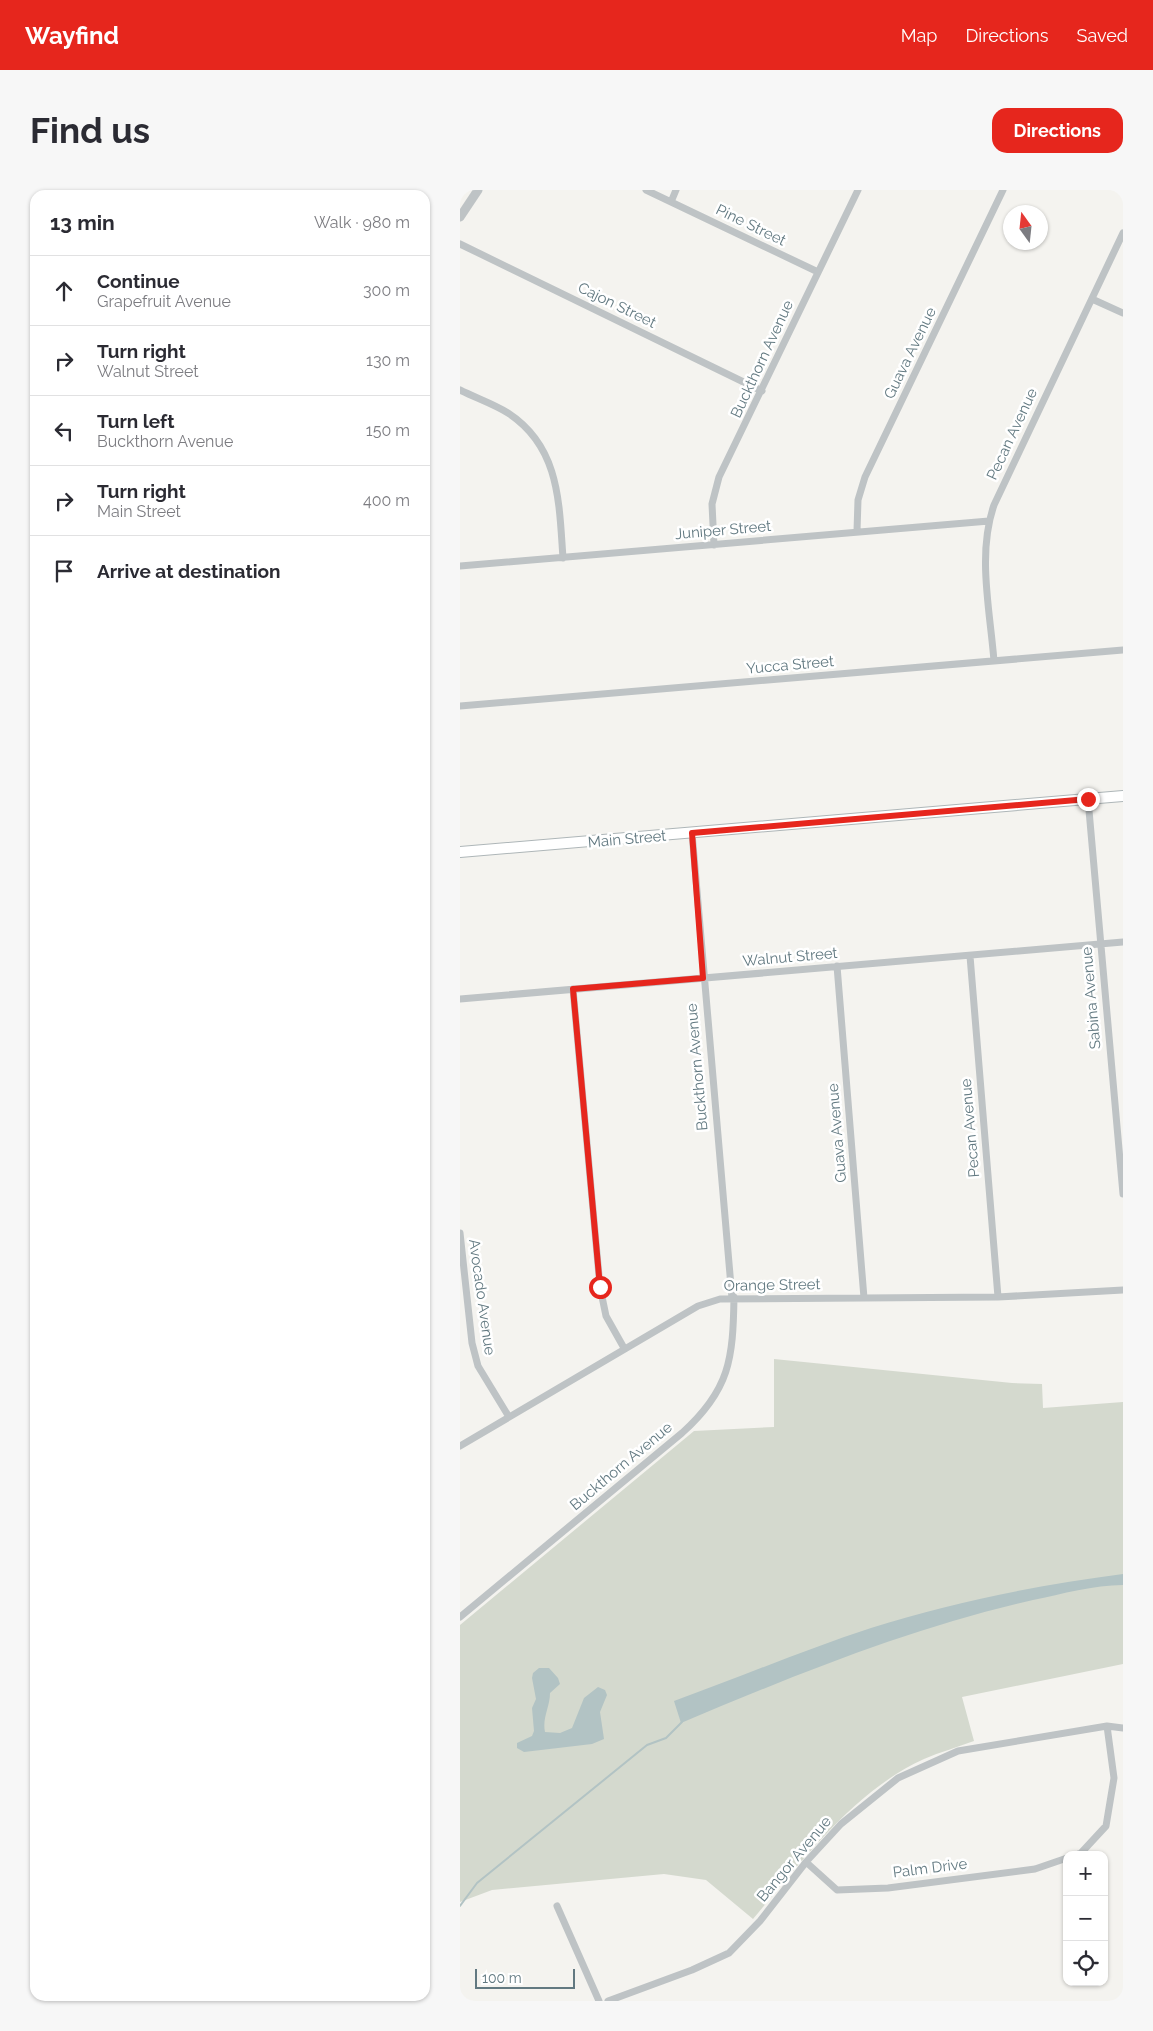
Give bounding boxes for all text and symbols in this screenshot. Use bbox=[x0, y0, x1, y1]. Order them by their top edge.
text: Wayfind bbox=[25, 21, 119, 50]
text: Map bbox=[901, 25, 937, 46]
text: Directions bbox=[965, 25, 1049, 46]
text: Saved bbox=[1077, 25, 1128, 46]
button: Directions bbox=[992, 108, 1123, 153]
text: Find us bbox=[30, 110, 150, 151]
street label: Pine Street bbox=[713, 200, 789, 250]
north arrow bbox=[1003, 205, 1048, 250]
text: 13 min bbox=[50, 210, 115, 235]
text: Walk · 980 m bbox=[314, 213, 410, 232]
text: Continue bbox=[97, 270, 180, 292]
icon: ahead bbox=[50, 277, 78, 305]
street label: Cajon Street bbox=[575, 278, 659, 332]
text: 300 m bbox=[363, 281, 410, 300]
text: Grapefruit Avenue bbox=[97, 292, 231, 311]
street label: Buckthorn Avenue bbox=[727, 297, 797, 421]
street label: Guava Avenue bbox=[880, 304, 940, 402]
text: Turn right bbox=[97, 340, 186, 362]
icon: right bbox=[50, 347, 78, 375]
text: 130 m bbox=[366, 351, 410, 370]
text: Walnut Street bbox=[97, 362, 199, 381]
street label: Pecan Avenue bbox=[983, 385, 1041, 483]
text: Turn left bbox=[97, 410, 174, 432]
icon: left bbox=[50, 417, 78, 445]
text: 150 m bbox=[366, 421, 410, 440]
text: Buckthorn Avenue bbox=[97, 432, 233, 451]
text: Turn right bbox=[97, 480, 186, 502]
icon: right bbox=[50, 487, 78, 515]
text: 400 m bbox=[363, 491, 410, 510]
text: Main Street bbox=[97, 502, 181, 521]
street label: Juniper Street bbox=[674, 517, 772, 543]
icon: arrive bbox=[50, 557, 78, 585]
text: Arrive at destination bbox=[97, 560, 281, 582]
street label: Yucca Street bbox=[746, 652, 834, 678]
route end bbox=[1077, 788, 1100, 811]
street label: Main Street bbox=[587, 827, 667, 851]
street label: Walnut Street bbox=[742, 944, 838, 970]
street label: Sabina Avenue bbox=[1078, 946, 1104, 1050]
street label: Buckthorn Avenue bbox=[682, 1002, 712, 1131]
street label: Pecan Avenue bbox=[957, 1078, 983, 1178]
street label: Guava Avenue bbox=[824, 1082, 850, 1183]
street label: Avocado Avenue bbox=[465, 1238, 499, 1356]
street label: Orange Street bbox=[723, 1275, 821, 1295]
route start bbox=[589, 1276, 612, 1299]
street label: Buckthorn Avenue bbox=[566, 1418, 676, 1514]
street label: Bangor Avenue bbox=[753, 1812, 835, 1905]
map controls bbox=[1063, 1851, 1108, 1986]
button: + bbox=[1063, 1851, 1108, 1896]
street label: Palm Drive bbox=[892, 1854, 968, 1881]
button: − bbox=[1063, 1896, 1108, 1941]
button: locate bbox=[1063, 1941, 1108, 1986]
scale bar bbox=[475, 1966, 575, 1989]
text: 100 m bbox=[482, 1970, 522, 1986]

